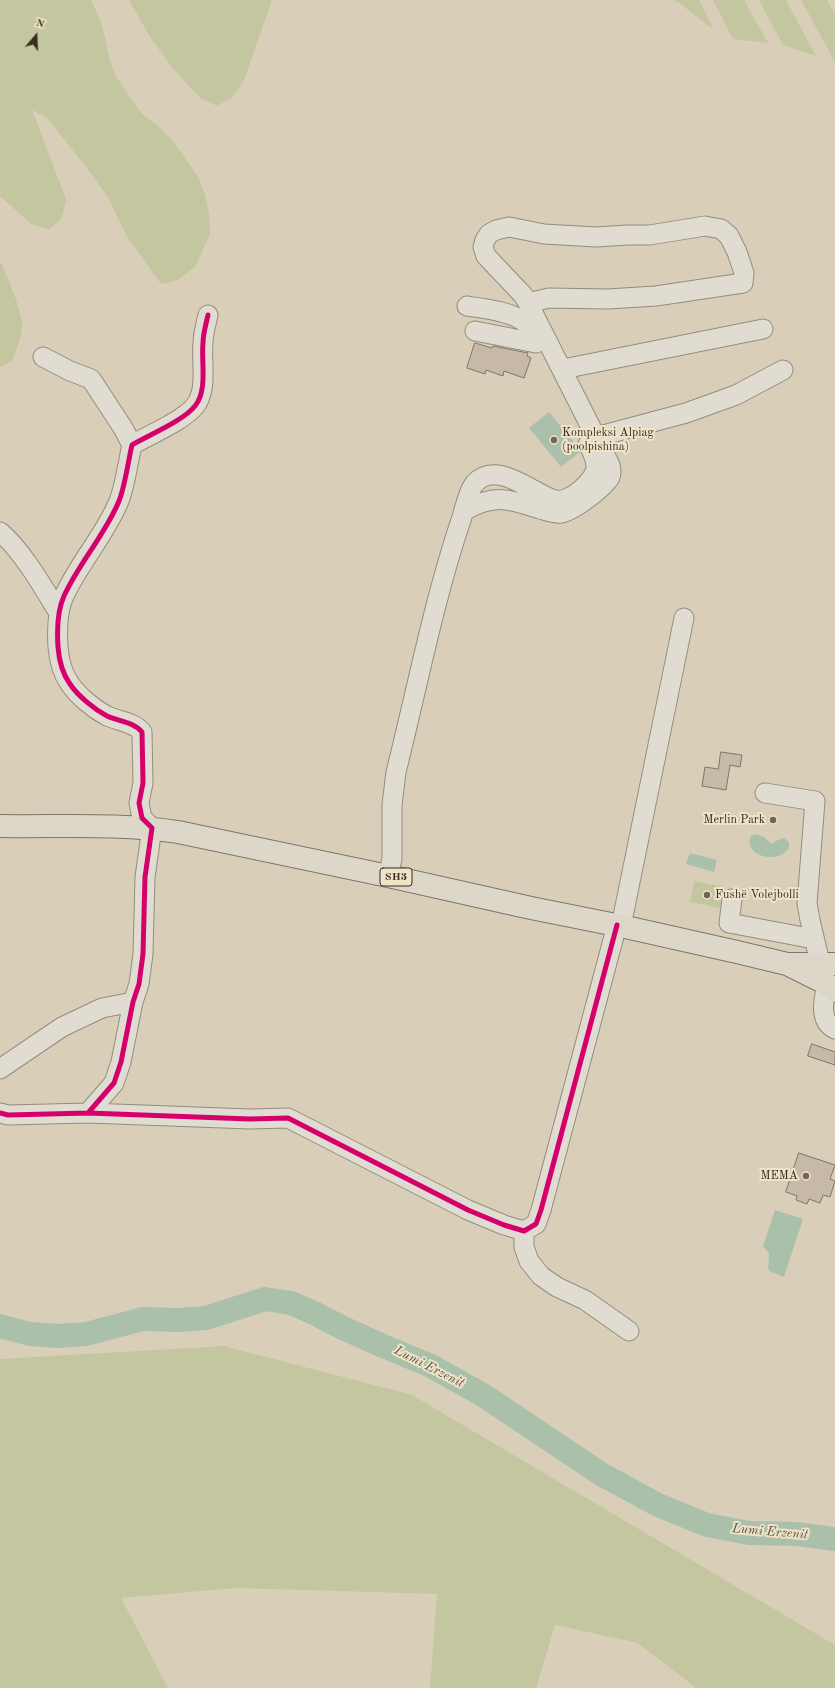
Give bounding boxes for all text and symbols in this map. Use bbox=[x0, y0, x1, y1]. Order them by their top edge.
north arrow bbox=[16, 16, 56, 56]
text: N bbox=[34, 18, 46, 31]
place label: Kompleksi Alpiag (poolpishina) bbox=[562, 426, 654, 454]
marker: Kompleksi Alpiag (poolpishina) bbox=[549, 435, 559, 445]
place label: Merlin Park bbox=[703, 813, 765, 827]
marker: Merlin Park bbox=[768, 815, 778, 825]
road number: SH3 bbox=[380, 868, 412, 886]
place label: Fushë Volejbolli bbox=[715, 888, 799, 902]
marker: Fushë Volejbolli bbox=[702, 890, 712, 900]
place label: MEMA bbox=[760, 1169, 798, 1183]
marker: MEMA bbox=[801, 1171, 811, 1181]
water label: Lumi Erzenit bbox=[391, 1343, 467, 1391]
water label: Lumi Erzenit bbox=[731, 1521, 809, 1543]

